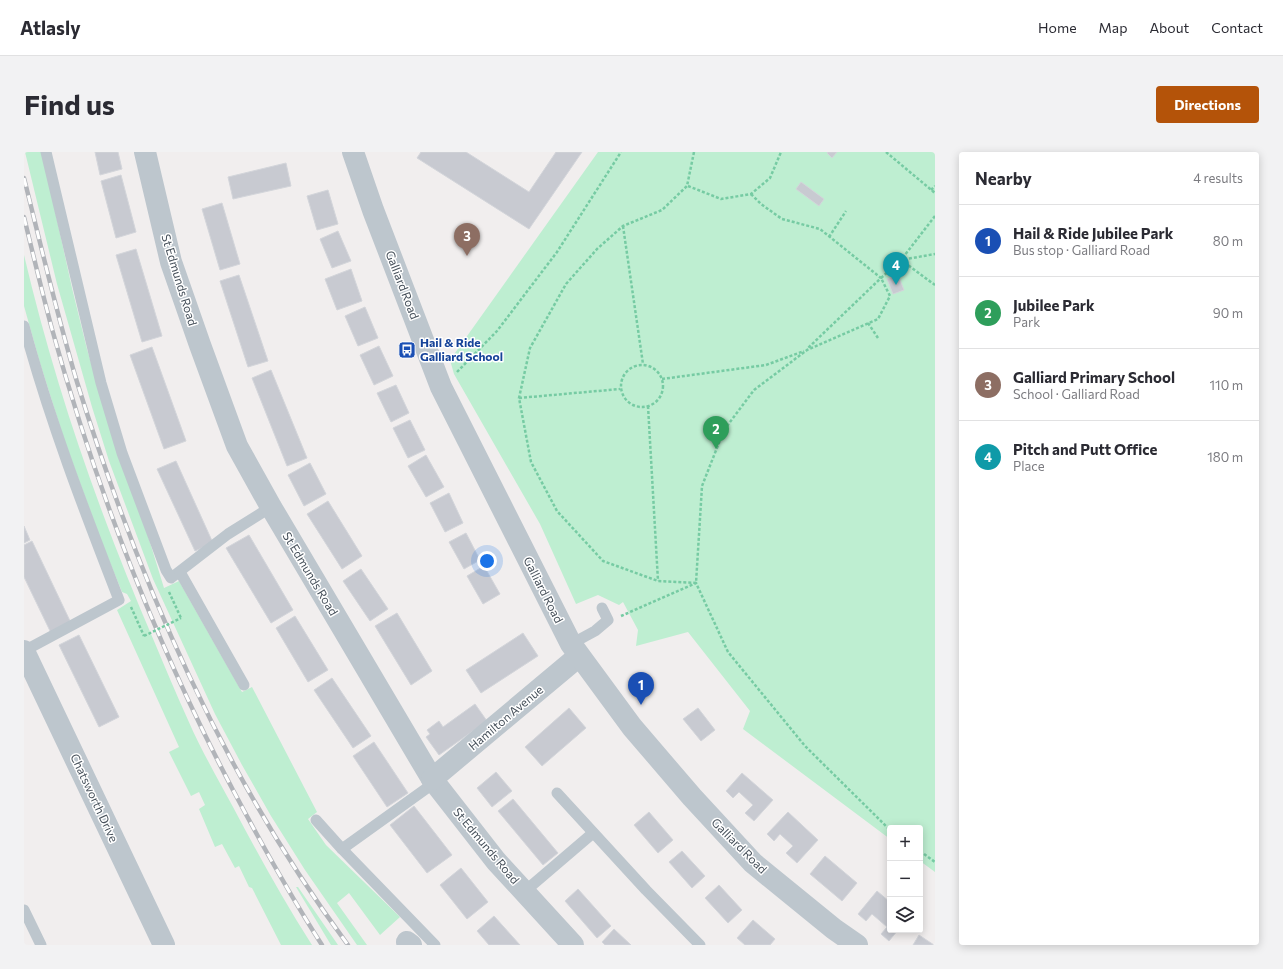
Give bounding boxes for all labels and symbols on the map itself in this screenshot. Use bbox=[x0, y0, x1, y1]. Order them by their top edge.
pin: 3 bbox=[454, 223, 480, 256]
street label: St Edmunds Road bbox=[159, 232, 201, 327]
street label: Galliard Road bbox=[383, 248, 422, 321]
pin: 4 bbox=[883, 252, 909, 285]
place label: Hail & Ride Galliard School bbox=[420, 335, 503, 363]
bus stop icon: Hail & Ride Galliard School bbox=[397, 340, 417, 360]
pin: 2 bbox=[703, 416, 729, 449]
street label: St Edmunds Road bbox=[280, 529, 341, 618]
your location bbox=[477, 551, 497, 571]
street label: Galliard Road bbox=[521, 554, 567, 625]
pin: 1 bbox=[628, 672, 654, 705]
street label: Hamilton Avenue bbox=[465, 682, 546, 753]
street label: Chatsworth Drive bbox=[68, 751, 122, 844]
street label: St Edmunds Road bbox=[451, 804, 523, 886]
street label: Galliard Road bbox=[709, 815, 770, 876]

